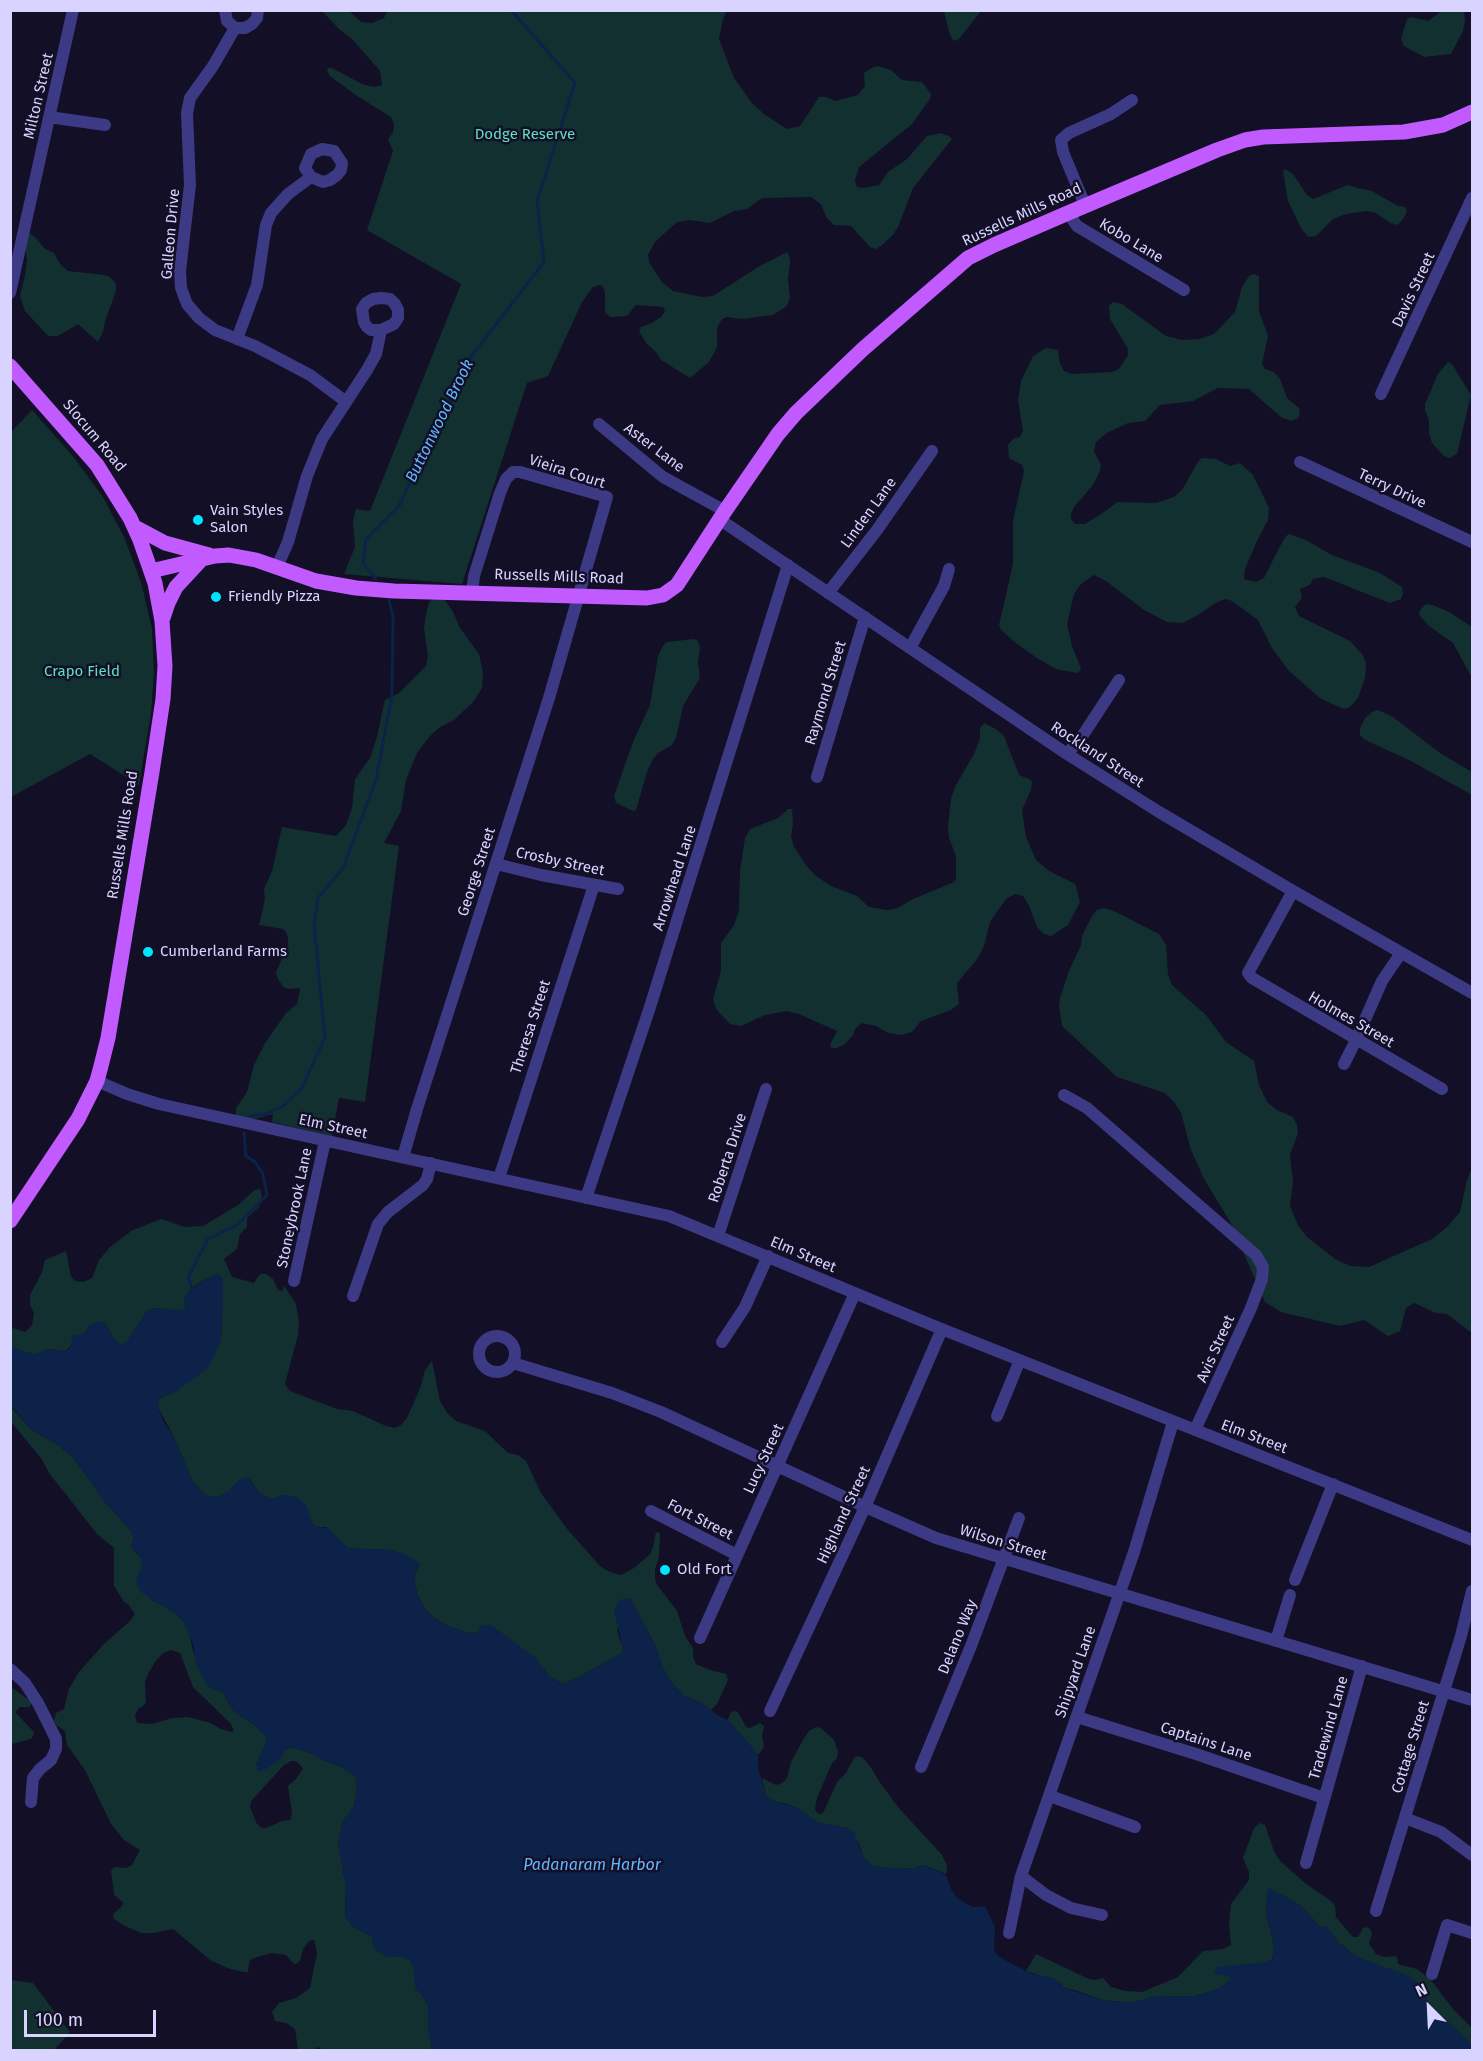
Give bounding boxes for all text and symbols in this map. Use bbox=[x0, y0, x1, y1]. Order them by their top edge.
street label: Milton Street bbox=[20, 51, 58, 141]
park label: Dodge Reserve bbox=[475, 126, 575, 144]
street label: Russells Mills Road bbox=[959, 179, 1085, 251]
street label: Galleon Drive bbox=[158, 188, 184, 280]
street label: Kobo Lane bbox=[1096, 215, 1166, 267]
street label: Davis Street bbox=[1389, 250, 1439, 330]
water label: Buttonwood Brook bbox=[402, 356, 478, 486]
street label: Slocum Road bbox=[59, 396, 129, 476]
street label: Aster Lane bbox=[620, 419, 688, 477]
street label: Vieira Court bbox=[527, 451, 607, 493]
street label: Terry Drive bbox=[1355, 465, 1429, 513]
street label: Linden Lane bbox=[837, 474, 901, 552]
place label: Vain Styles Salon bbox=[210, 502, 283, 537]
marker: Vain Styles Salon bbox=[191, 513, 205, 527]
street label: Russells Mills Road bbox=[494, 566, 624, 588]
place label: Friendly Pizza bbox=[228, 588, 320, 606]
marker: Friendly Pizza bbox=[209, 590, 223, 604]
street label: Raymond Street bbox=[802, 639, 850, 747]
park label: Crapo Field bbox=[44, 663, 120, 681]
street label: Rockland Street bbox=[1047, 718, 1147, 792]
street label: Russells Mills Road bbox=[104, 769, 142, 901]
street label: Arrowhead Lane bbox=[650, 823, 700, 933]
street label: George Street bbox=[454, 825, 500, 919]
street label: Crosby Street bbox=[514, 844, 606, 880]
place label: Cumberland Farms bbox=[160, 943, 287, 961]
marker: Cumberland Farms bbox=[141, 945, 155, 959]
street label: Theresa Street bbox=[507, 978, 555, 1076]
street label: Holmes Street bbox=[1305, 988, 1397, 1052]
street label: Elm Street bbox=[297, 1111, 369, 1143]
street label: Roberta Drive bbox=[705, 1111, 751, 1205]
street label: Stoneybrook Lane bbox=[273, 1146, 317, 1270]
street label: Elm Street bbox=[767, 1233, 839, 1277]
street label: Avis Street bbox=[1193, 1313, 1239, 1385]
street label: Elm Street bbox=[1218, 1416, 1290, 1458]
street label: Lucy Street bbox=[740, 1421, 788, 1497]
street label: Highland Street bbox=[813, 1463, 875, 1567]
street label: Fort Street bbox=[664, 1496, 736, 1544]
street label: Wilson Street bbox=[957, 1521, 1049, 1565]
place label: Old Fort bbox=[677, 1561, 731, 1579]
marker: Old Fort bbox=[658, 1563, 672, 1577]
street label: Delano Way bbox=[935, 1597, 981, 1677]
street label: Shipyard Lane bbox=[1052, 1624, 1100, 1720]
street label: Tradewind Lane bbox=[1306, 1674, 1352, 1782]
street label: Cottage Street bbox=[1388, 1698, 1434, 1796]
street label: Captains Lane bbox=[1158, 1719, 1254, 1765]
water label: Padanaram Harbor bbox=[523, 1856, 661, 1876]
north arrow bbox=[1399, 1977, 1459, 2037]
text: N bbox=[1413, 1979, 1430, 2001]
scale bar bbox=[27, 1998, 159, 2036]
text: 100 m bbox=[35, 2009, 83, 2031]

